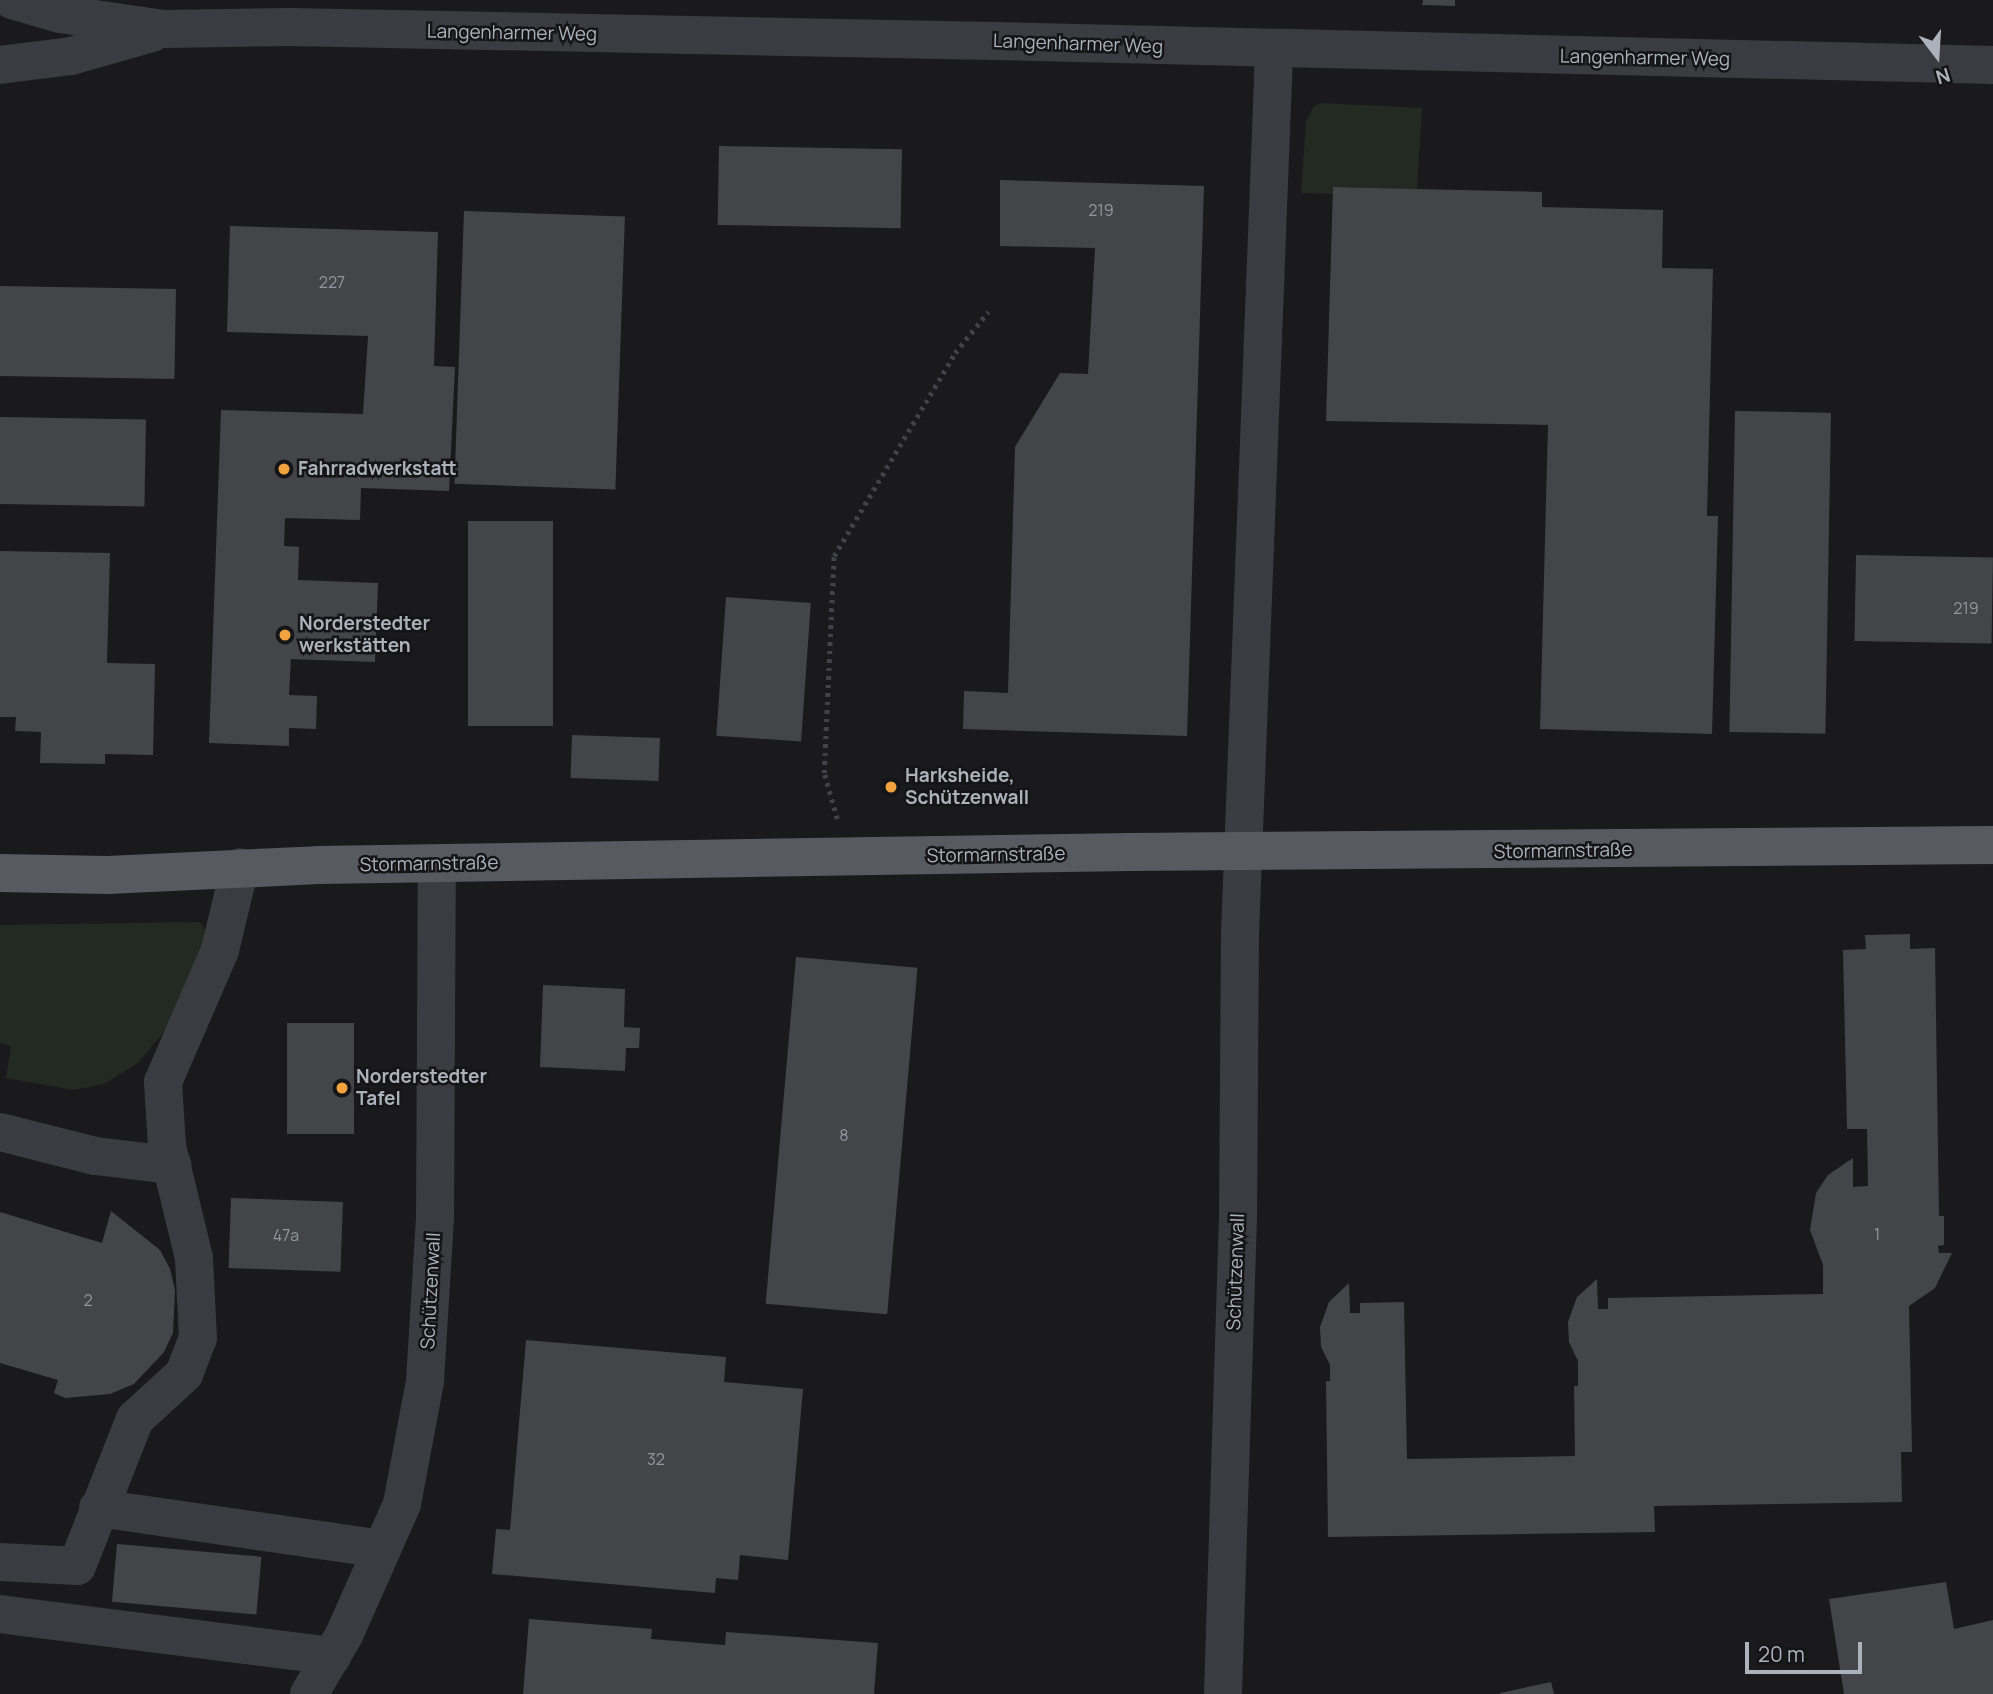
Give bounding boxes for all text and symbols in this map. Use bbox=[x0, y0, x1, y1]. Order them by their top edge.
street label: Langenharmer Weg bbox=[427, 20, 597, 46]
north arrow bbox=[1902, 21, 1972, 91]
street label: Langenharmer Weg bbox=[992, 30, 1164, 58]
street label: Langenharmer Weg bbox=[1560, 45, 1730, 71]
text: N bbox=[1933, 62, 1953, 91]
house number: 219 bbox=[1088, 200, 1114, 220]
house number: 227 bbox=[319, 272, 345, 292]
place label: Fahrradwerkstatt bbox=[298, 458, 457, 480]
marker: Fahrradwerkstatt bbox=[276, 461, 292, 477]
house number: 219 bbox=[1953, 598, 1979, 618]
place label: Norderstedter werkstätten bbox=[299, 613, 430, 657]
marker: Norderstedter werkstätten bbox=[277, 627, 293, 643]
place label: Harksheide, Schützenwall bbox=[905, 765, 1029, 809]
marker: Harksheide, Schützenwall bbox=[883, 779, 899, 795]
street label: Stormarnstraße bbox=[1493, 838, 1633, 864]
street label: Stormarnstraße bbox=[926, 842, 1066, 868]
street label: Stormarnstraße bbox=[359, 851, 499, 877]
place label: Norderstedter Tafel bbox=[356, 1066, 487, 1110]
marker: Norderstedter Tafel bbox=[334, 1080, 350, 1096]
house number: 8 bbox=[839, 1125, 849, 1145]
street label: Schützenwall bbox=[1223, 1213, 1249, 1331]
house number: 1 bbox=[1874, 1224, 1880, 1244]
house number: 47a bbox=[273, 1225, 299, 1245]
street label: Schützenwall bbox=[417, 1232, 445, 1350]
house number: 2 bbox=[83, 1290, 93, 1310]
house number: 32 bbox=[647, 1449, 665, 1469]
scale bar bbox=[1748, 1628, 1865, 1672]
text: 20 m bbox=[1758, 1640, 1805, 1668]

